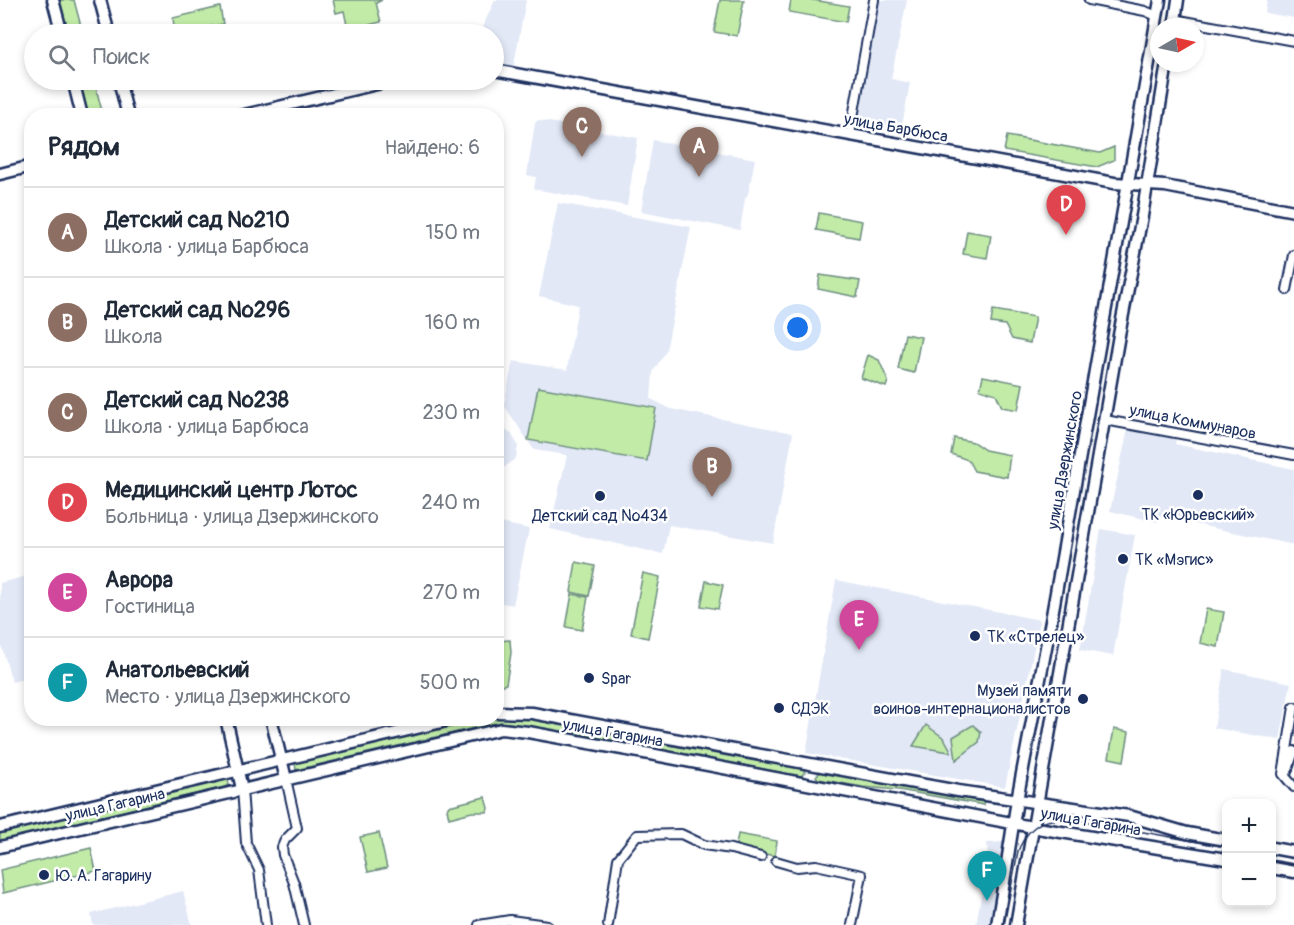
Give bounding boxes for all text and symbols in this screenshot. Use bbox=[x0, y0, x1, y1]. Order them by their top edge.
north arrow bbox=[1150, 18, 1204, 72]
search box bbox=[24, 24, 504, 90]
icon: search bbox=[45, 41, 78, 74]
text: Поиск bbox=[93, 43, 150, 71]
pin: C bbox=[562, 108, 602, 157]
street label: улица Барбюса bbox=[841, 109, 949, 147]
pin: A bbox=[680, 128, 718, 177]
text: Рядом bbox=[48, 131, 120, 163]
text: Найдено: 6 bbox=[385, 135, 480, 160]
pin: D bbox=[1046, 186, 1086, 235]
text: Детский сад №210 bbox=[105, 206, 290, 234]
text: A bbox=[61, 220, 74, 245]
text: 150 m bbox=[426, 220, 480, 245]
text: Школа · улица Барбюса bbox=[105, 234, 309, 259]
text: Детский сад №296 bbox=[105, 296, 290, 324]
text: B bbox=[62, 310, 73, 335]
text: 160 m bbox=[425, 310, 480, 335]
your location bbox=[783, 313, 812, 342]
text: Школа bbox=[105, 324, 162, 349]
text: Детский сад №238 bbox=[105, 386, 289, 414]
street label: улица Дзержинского bbox=[1043, 389, 1087, 532]
text: C bbox=[61, 400, 74, 425]
text: 230 m bbox=[423, 400, 480, 425]
street label: улица Коммунаров bbox=[1127, 400, 1258, 444]
text: Школа · улица Барбюса bbox=[105, 414, 309, 439]
pin: B bbox=[692, 448, 732, 497]
text: Медицинский центр Лотос bbox=[105, 476, 358, 504]
marker: ТК «Юрьевский» bbox=[1191, 488, 1205, 502]
marker: Детский сад №434 bbox=[593, 489, 607, 503]
text: D bbox=[61, 490, 74, 515]
text: 240 m bbox=[421, 490, 480, 515]
text: Больница · улица Дзержинского bbox=[105, 504, 379, 529]
place label: ТК «Юрьевский» bbox=[1141, 505, 1255, 525]
place label: Детский сад №434 bbox=[531, 506, 668, 526]
place label: ТК «Мэгис» bbox=[1135, 550, 1213, 570]
marker: ТК «Мэгис» bbox=[1116, 552, 1130, 566]
text: Аврора bbox=[105, 566, 173, 594]
text: E bbox=[62, 580, 73, 605]
text: 270 m bbox=[422, 580, 480, 605]
text: Гостиница bbox=[105, 594, 195, 619]
pin: E bbox=[840, 600, 878, 650]
place label: ТК «Стрелец» bbox=[987, 627, 1084, 647]
marker: ТК «Стрелец» bbox=[968, 629, 982, 643]
text: Анатольевский bbox=[105, 656, 250, 684]
place label: Spar bbox=[601, 669, 631, 689]
text: F bbox=[61, 670, 74, 695]
text: 500 m bbox=[420, 670, 480, 695]
marker: Spar bbox=[582, 671, 596, 685]
place label: Музей памяти воинов-интернационалистов bbox=[873, 681, 1071, 719]
text: Место · улица Дзержинского bbox=[105, 684, 350, 709]
marker: Музей памяти воинов-интернационалистов bbox=[1076, 692, 1090, 706]
place label: СДЭК bbox=[791, 699, 829, 719]
marker: СДЭК bbox=[772, 701, 786, 715]
street label: улица Гагарина bbox=[560, 714, 665, 752]
street label: улица Гагарина bbox=[63, 784, 167, 826]
map controls bbox=[1222, 799, 1276, 907]
button: + bbox=[1222, 799, 1276, 853]
street label: улица Гагарина bbox=[1038, 803, 1143, 841]
pin: F bbox=[968, 852, 1006, 901]
button: − bbox=[1222, 853, 1276, 907]
place label: Ю. А. Гагарину bbox=[56, 866, 152, 886]
marker: Ю. А. Гагарину bbox=[37, 868, 51, 882]

